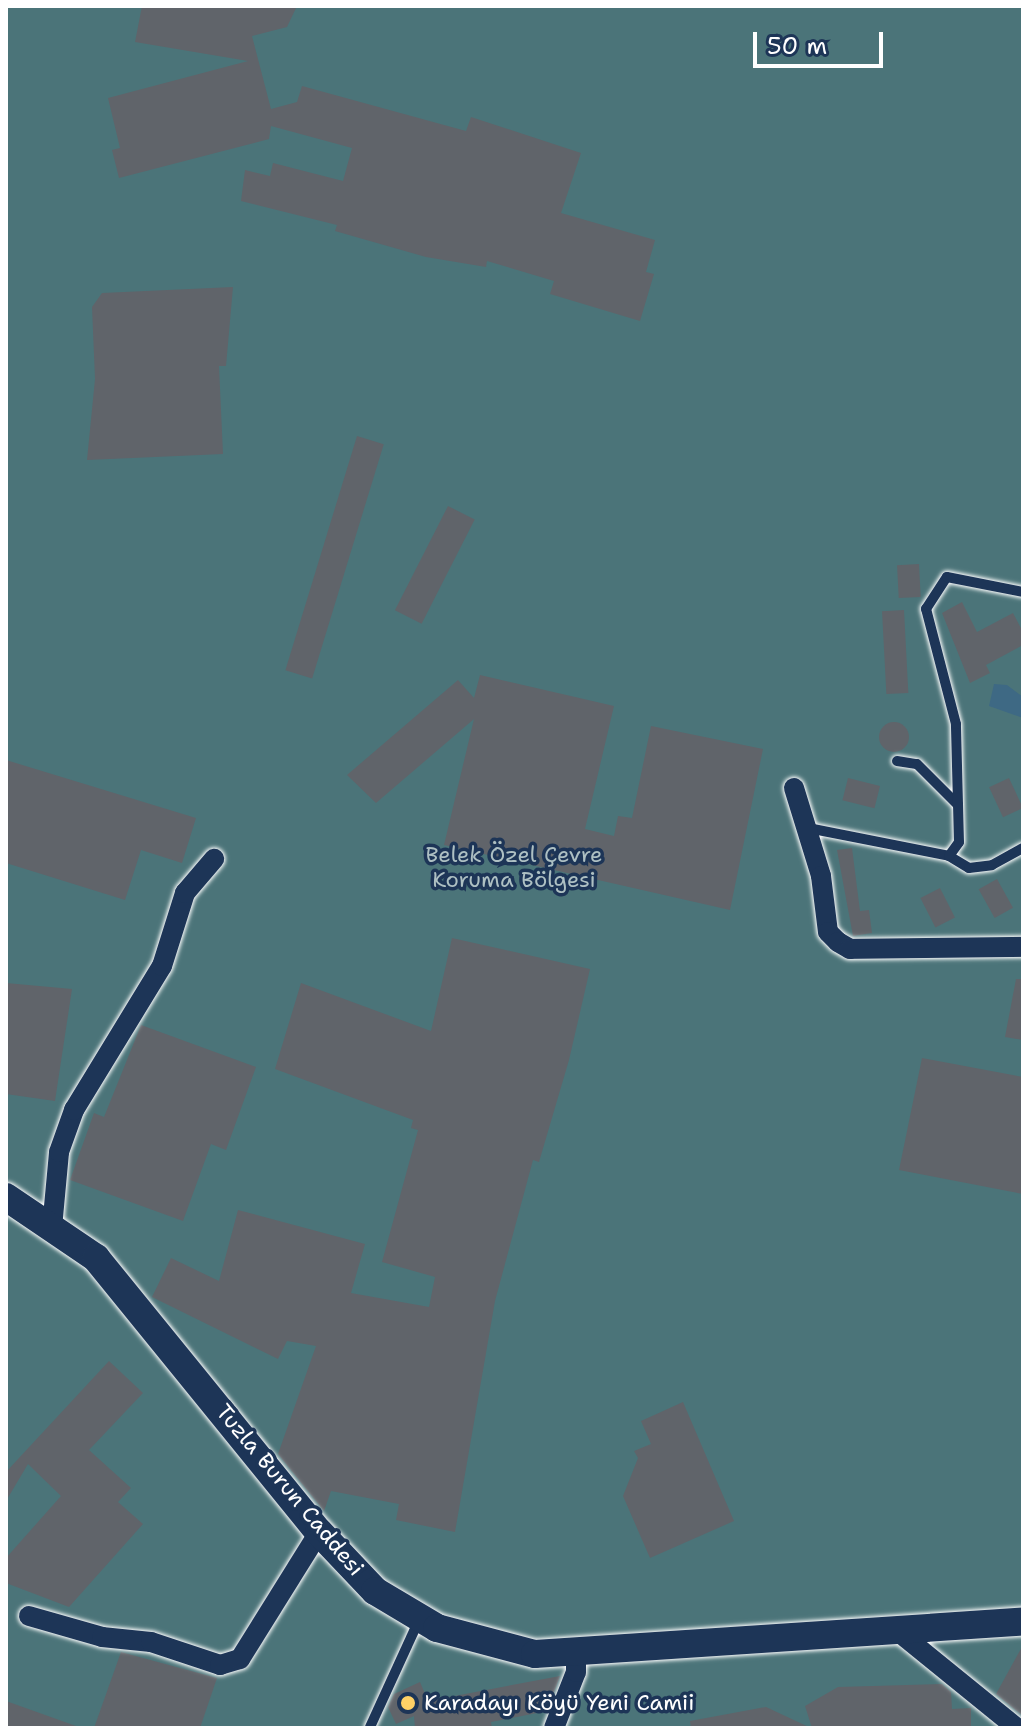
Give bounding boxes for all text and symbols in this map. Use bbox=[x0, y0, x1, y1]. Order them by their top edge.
scale bar bbox=[757, 16, 887, 66]
text: 50 m bbox=[767, 30, 827, 62]
park label: Belek Özel Çevre Koruma Bölgesi bbox=[426, 841, 602, 892]
street label: Tuzla Burun Caddesi bbox=[211, 1399, 369, 1581]
place label: Karadayı Köyü Yeni Camii bbox=[424, 1690, 695, 1716]
marker: Karadayı Köyü Yeni Camii bbox=[399, 1694, 417, 1712]

